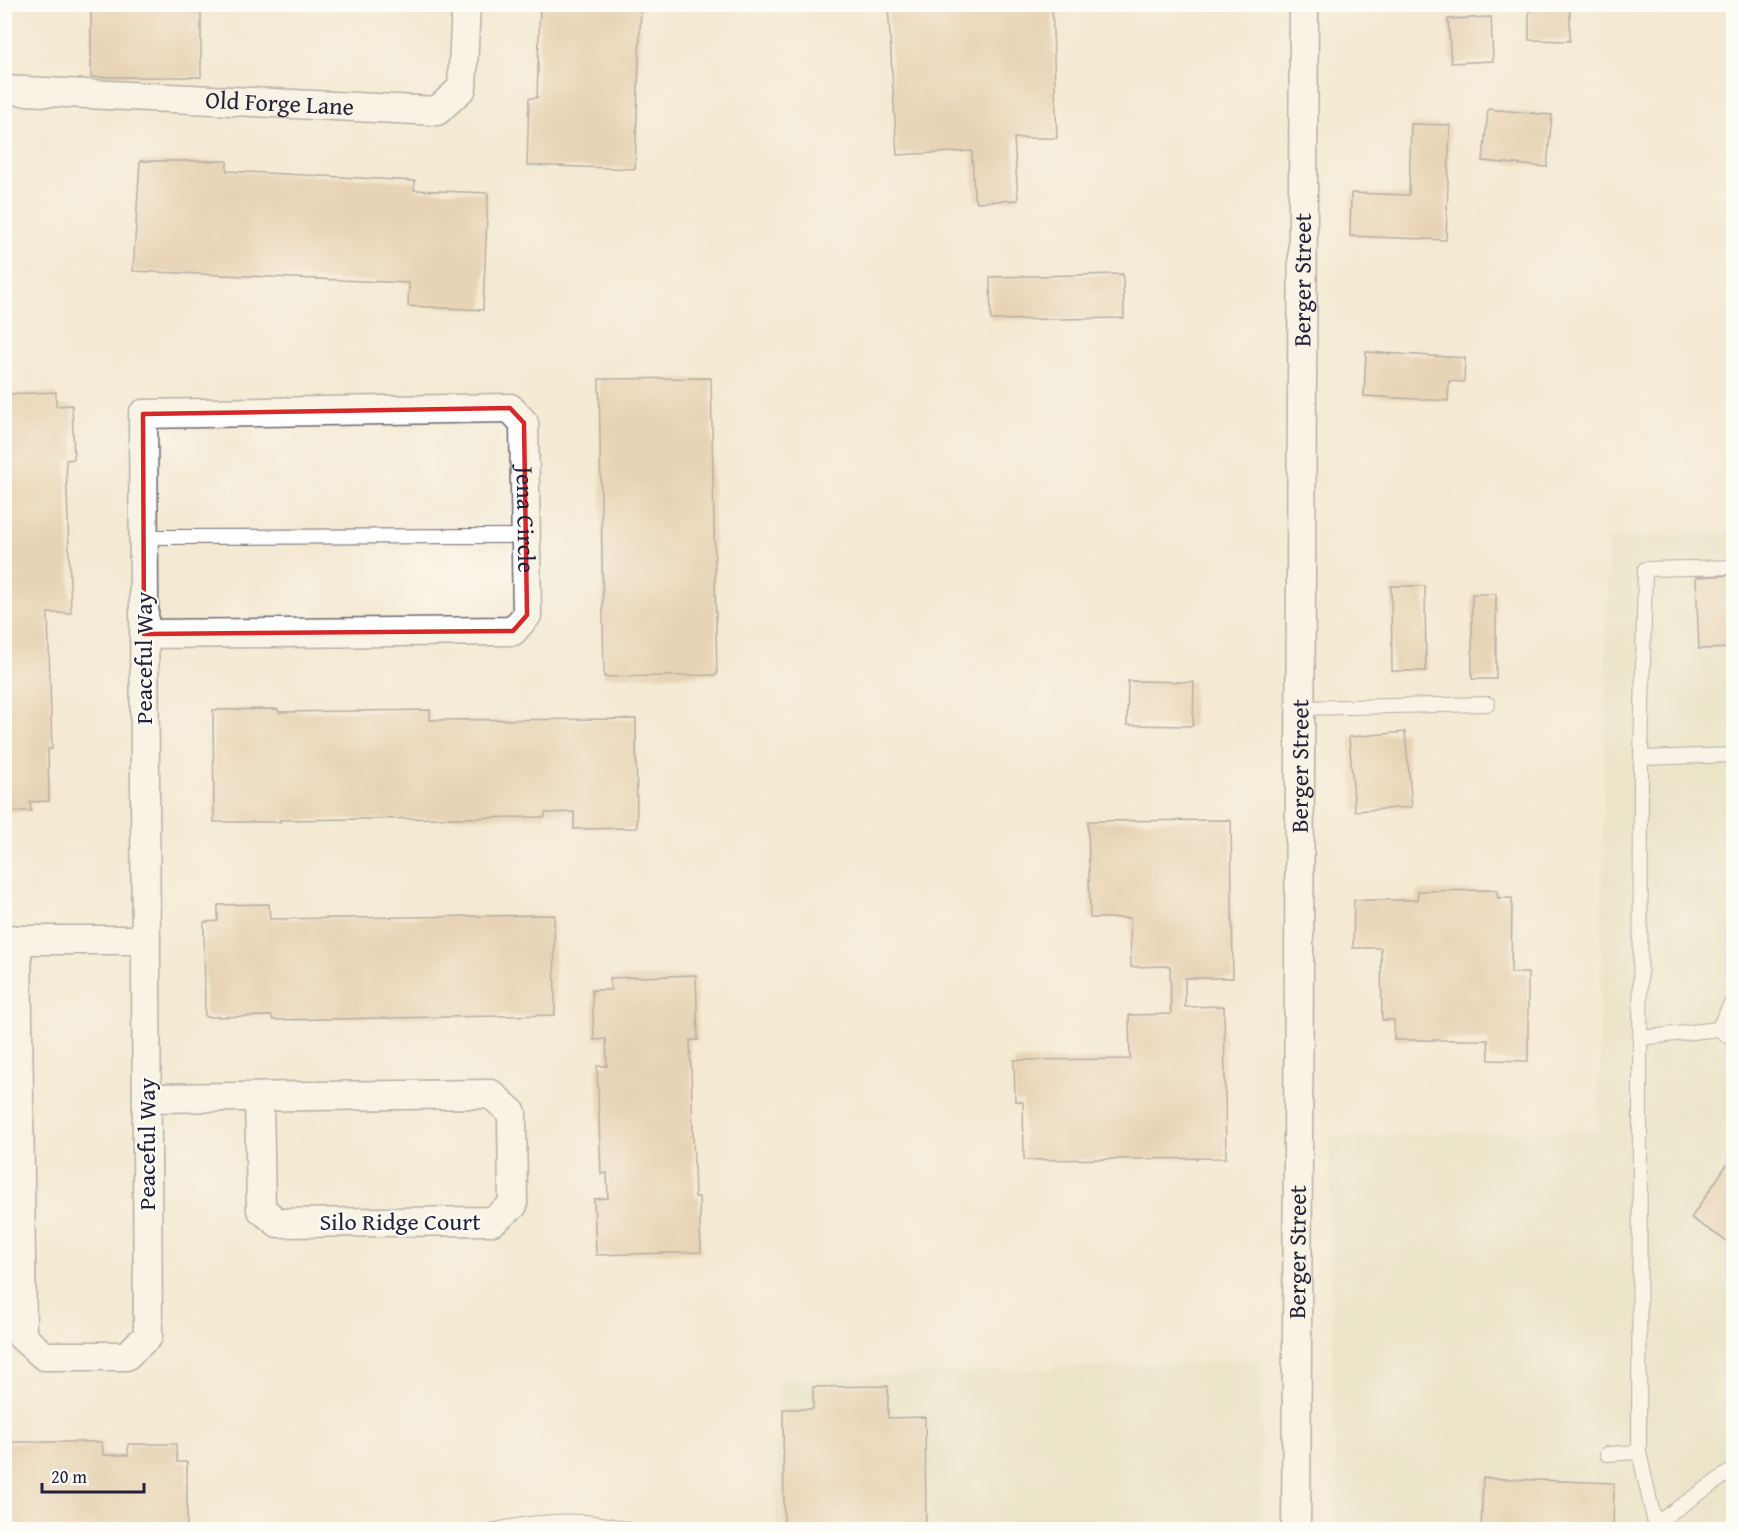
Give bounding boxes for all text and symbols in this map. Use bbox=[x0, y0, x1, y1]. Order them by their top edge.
street label: Old Forge Lane bbox=[205, 82, 355, 124]
street label: Berger Street bbox=[1284, 212, 1320, 347]
street label: Jena Circle bbox=[508, 463, 544, 573]
street label: Peaceful Way bbox=[126, 592, 161, 724]
street label: Berger Street bbox=[1282, 698, 1317, 833]
street label: Peaceful Way bbox=[129, 1078, 164, 1210]
street label: Berger Street bbox=[1279, 1184, 1315, 1319]
street label: Silo Ridge Court bbox=[319, 1204, 481, 1239]
scale bar bbox=[42, 1456, 144, 1494]
text: 20 m bbox=[51, 1463, 87, 1490]

